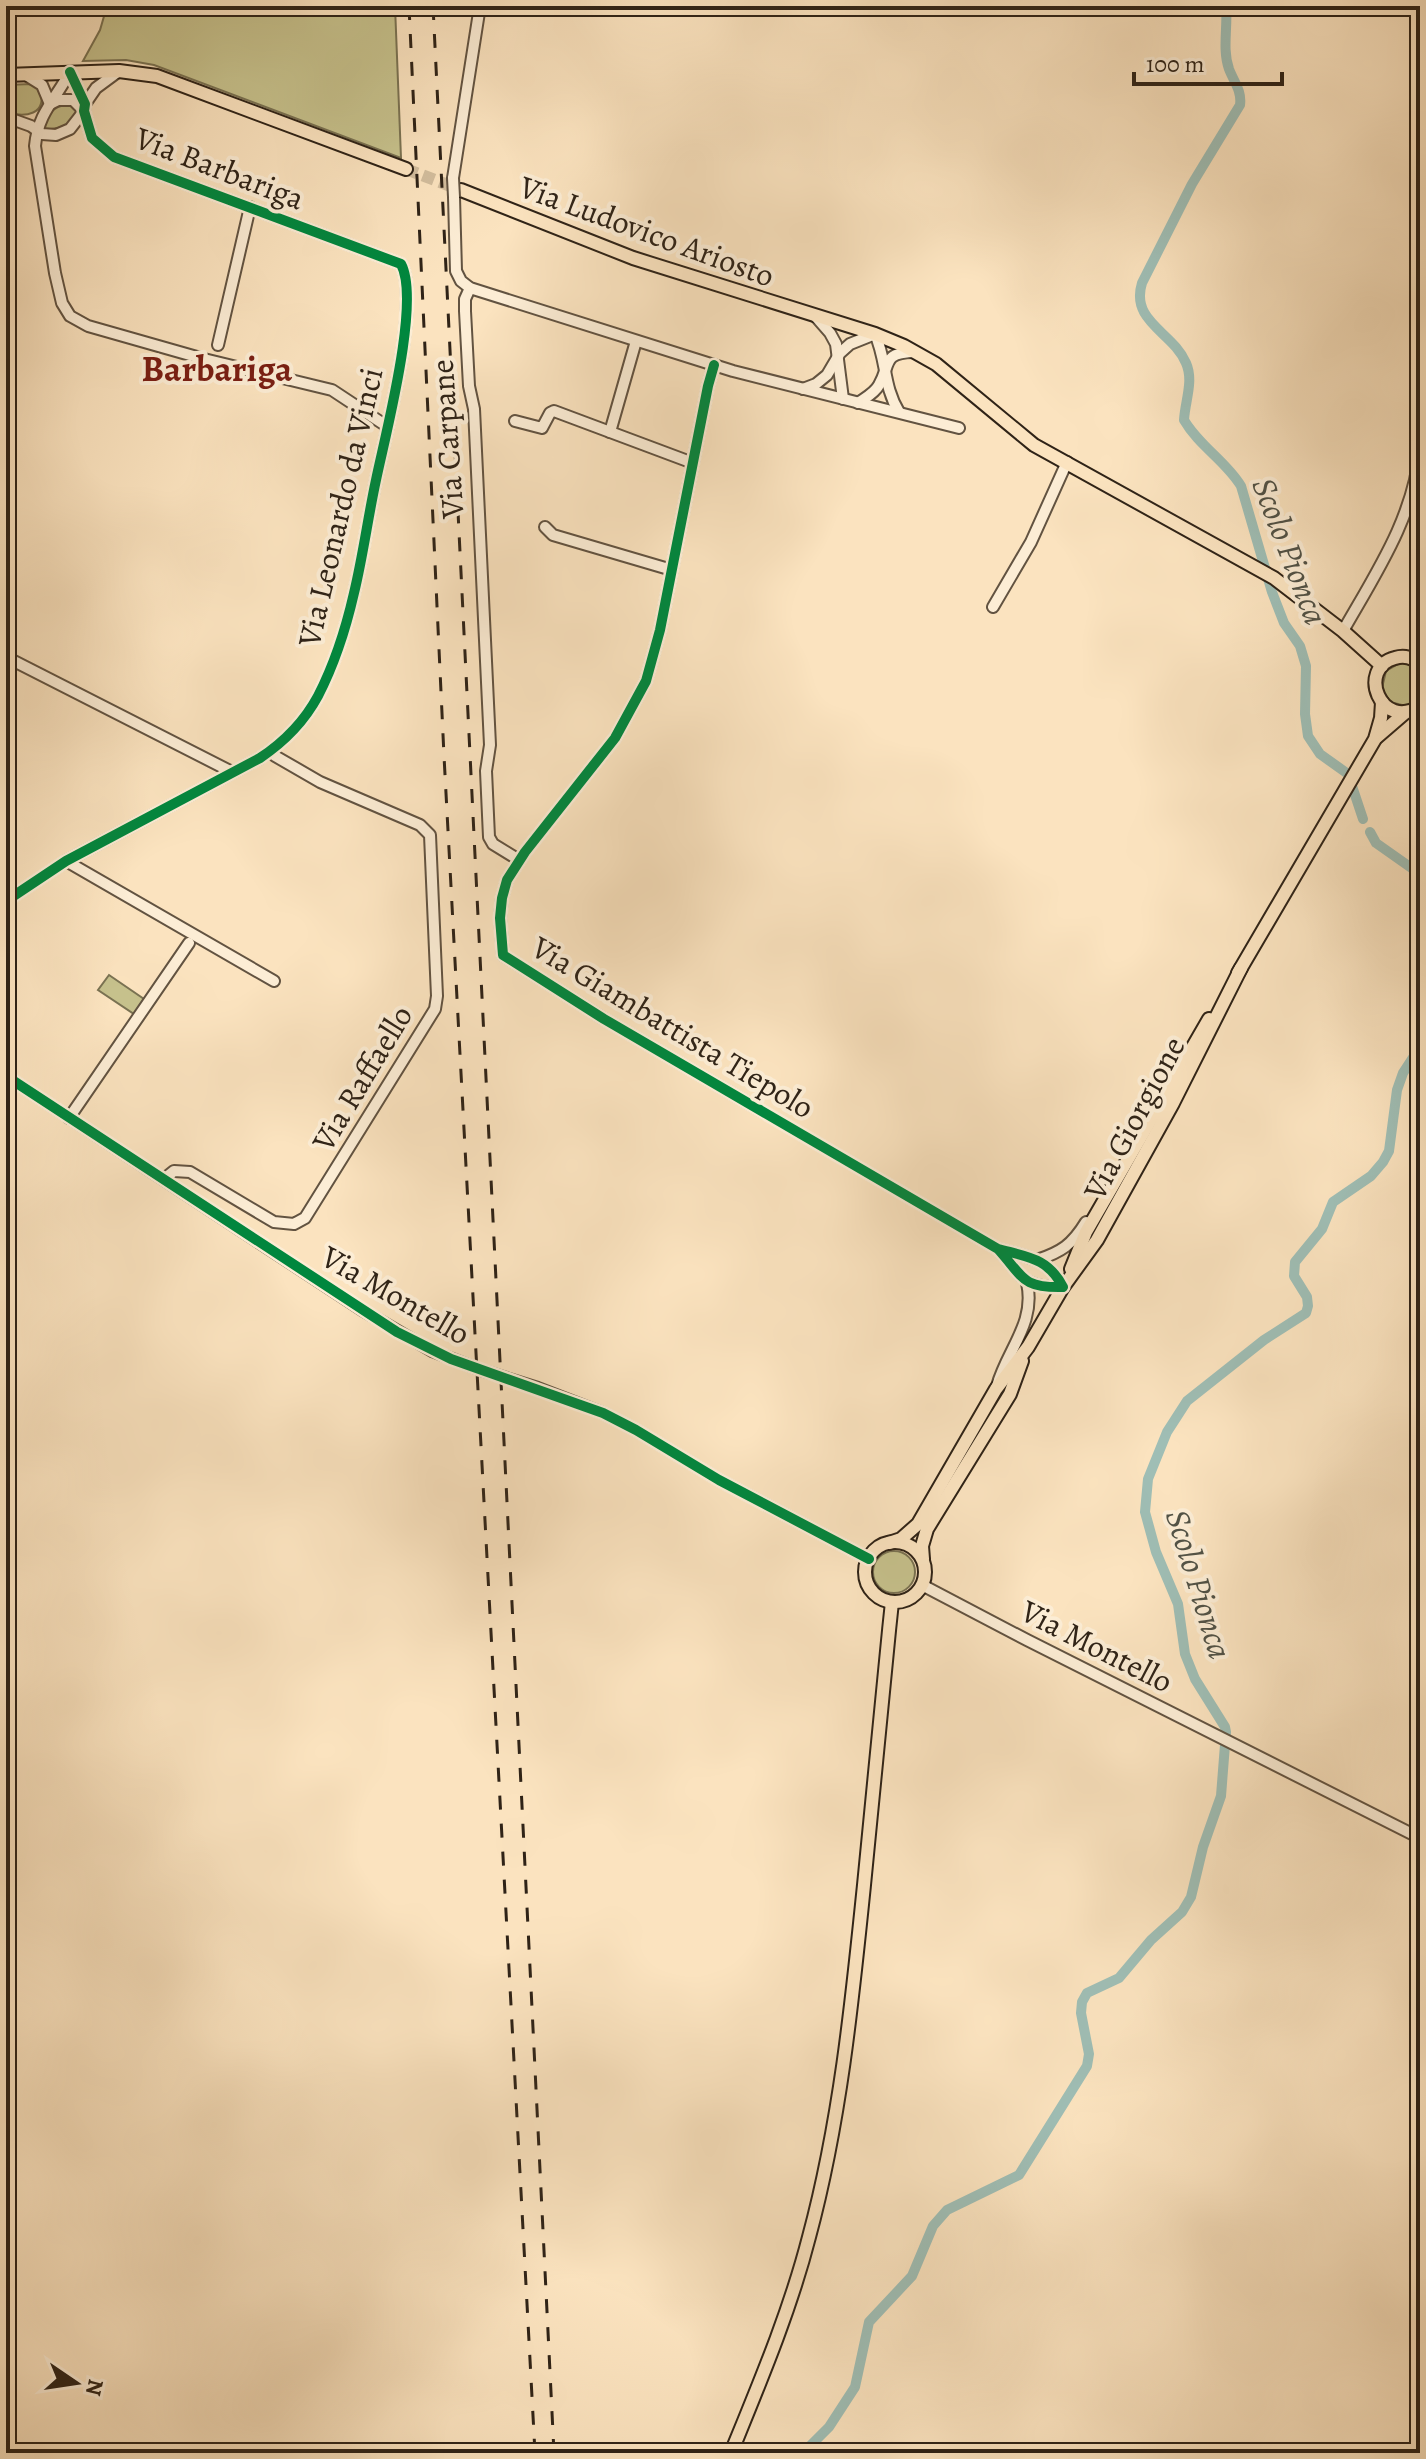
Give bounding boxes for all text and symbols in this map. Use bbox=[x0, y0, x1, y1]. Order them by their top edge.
scale bar bbox=[1134, 36, 1282, 86]
text: 100 m bbox=[1146, 48, 1205, 80]
street label: Via Barbariga bbox=[128, 115, 311, 220]
street label: Via Ludovico Ariosto bbox=[513, 164, 780, 297]
district label: Barbariga bbox=[142, 344, 293, 393]
street label: Via Carpane bbox=[419, 358, 475, 521]
street label: Via Leonardo da Vinci bbox=[286, 363, 393, 652]
water label: Scolo Pionca bbox=[1241, 471, 1339, 631]
street label: Via Giambattista Tiepolo bbox=[523, 925, 822, 1129]
street label: Via Raffaello bbox=[301, 997, 423, 1160]
street label: Via Giorgione bbox=[1072, 1029, 1196, 1208]
street label: Via Montello bbox=[313, 1234, 478, 1355]
water label: Scolo Pionca bbox=[1154, 1504, 1244, 1664]
street label: Via Montello bbox=[1013, 1589, 1180, 1703]
north arrow bbox=[36, 2343, 116, 2423]
text: N bbox=[78, 2376, 111, 2398]

